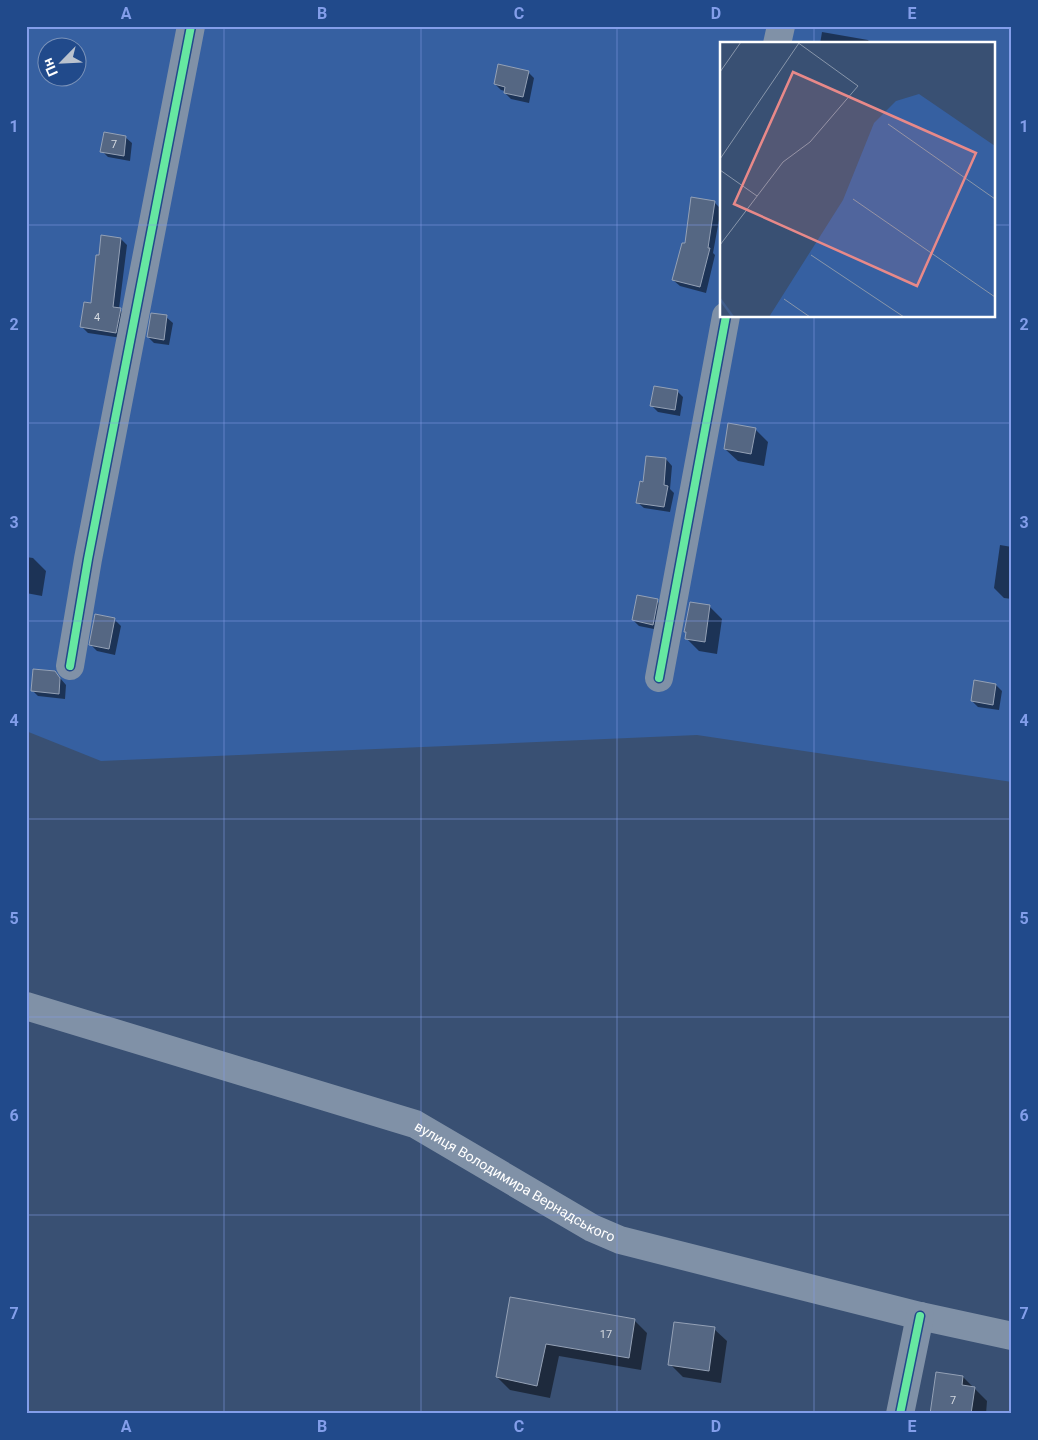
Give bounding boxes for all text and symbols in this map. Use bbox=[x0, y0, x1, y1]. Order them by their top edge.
text: A bbox=[121, 4, 132, 23]
text: B bbox=[317, 4, 327, 23]
text: C bbox=[514, 4, 524, 23]
text: D bbox=[711, 4, 721, 23]
text: E bbox=[908, 4, 917, 23]
north arrow bbox=[38, 38, 88, 88]
inset map bbox=[720, 42, 996, 318]
text: Пн bbox=[39, 56, 61, 79]
text: 1 bbox=[9, 117, 19, 136]
text: 1 bbox=[1019, 117, 1029, 136]
house number: 7 bbox=[111, 138, 117, 151]
house number: 4 bbox=[94, 311, 100, 324]
text: 2 bbox=[9, 315, 19, 334]
text: 2 bbox=[1019, 315, 1029, 334]
text: 3 bbox=[9, 513, 19, 532]
text: 3 bbox=[1019, 513, 1029, 532]
text: 4 bbox=[9, 711, 19, 730]
text: 4 bbox=[1019, 711, 1029, 730]
text: 5 bbox=[9, 909, 19, 928]
text: 5 bbox=[1019, 909, 1029, 928]
text: 6 bbox=[9, 1106, 19, 1125]
text: 6 bbox=[1019, 1106, 1029, 1125]
street label: вулиця Володимира Вернадського bbox=[412, 1118, 618, 1245]
text: 7 bbox=[9, 1304, 19, 1323]
text: 7 bbox=[1019, 1304, 1029, 1323]
house number: 17 bbox=[600, 1328, 612, 1341]
house number: 7 bbox=[950, 1394, 956, 1407]
text: A bbox=[121, 1417, 132, 1436]
text: B bbox=[317, 1417, 327, 1436]
text: C bbox=[514, 1417, 524, 1436]
text: D bbox=[711, 1417, 721, 1436]
text: E bbox=[908, 1417, 917, 1436]

